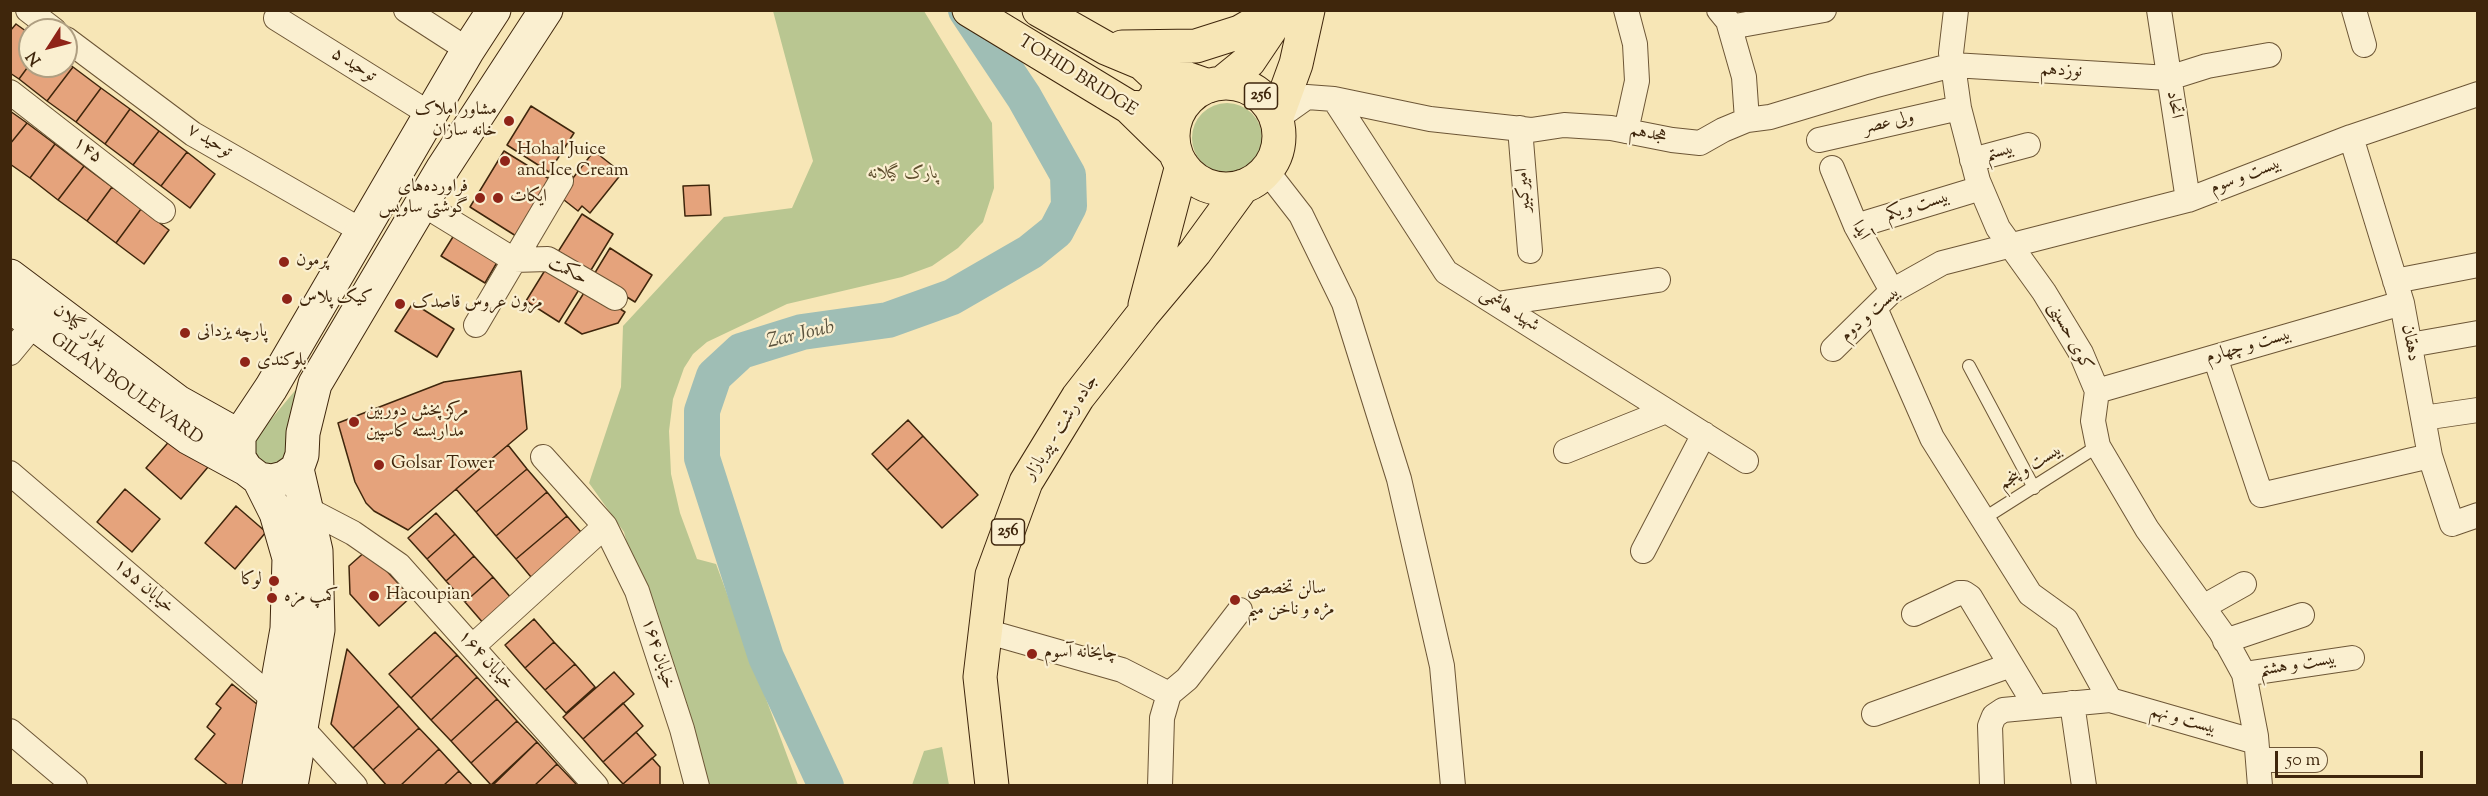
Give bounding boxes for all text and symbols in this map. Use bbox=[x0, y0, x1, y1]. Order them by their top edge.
north arrow bbox=[18, 18, 78, 78]
street label: TOHID BRIDGE bbox=[1013, 32, 1141, 122]
street label: توحید ۵ bbox=[327, 44, 379, 88]
text: N bbox=[22, 46, 48, 70]
street label: نوزدهم bbox=[2039, 60, 2083, 84]
road number: 256 bbox=[1244, 83, 1278, 109]
street label: اتحاد bbox=[2160, 90, 2186, 120]
place label: مشاور املاک خانه سازان bbox=[415, 100, 497, 142]
street label: ولی عصر bbox=[1861, 108, 1917, 140]
marker: مشاور املاک خانه سازان bbox=[502, 114, 516, 128]
street label: توحید ۷ bbox=[183, 120, 235, 164]
street label: هجدهم bbox=[1627, 121, 1669, 149]
street label: ۱۴۵ bbox=[68, 133, 106, 169]
street label: بیستم bbox=[1983, 139, 2017, 167]
place label: Hohal Juice and Ice Cream bbox=[517, 140, 629, 182]
marker: Hohal Juice and Ice Cream bbox=[498, 154, 512, 168]
street label: بیست و سوم bbox=[2208, 154, 2284, 200]
park label: پارک گیلانه bbox=[868, 164, 938, 186]
street label: امیرکبیر bbox=[1513, 167, 1537, 213]
place label: فراورده‌های گوشتی ساویس bbox=[378, 177, 468, 219]
place label: ایکات bbox=[510, 187, 547, 209]
street label: بیست و یکم bbox=[1884, 187, 1952, 227]
marker: فراورده‌های گوشتی ساویس bbox=[473, 191, 487, 205]
marker: ایکات bbox=[491, 191, 505, 205]
street label: آیدا bbox=[1845, 217, 1873, 245]
place label: پرمون bbox=[296, 251, 328, 273]
street label: حکمت bbox=[544, 253, 590, 291]
marker: پرمون bbox=[277, 255, 291, 269]
street label: بیست و دوم bbox=[1837, 283, 1905, 347]
street label: شهید هاشمی bbox=[1475, 284, 1543, 338]
place label: کیک پلاس bbox=[299, 288, 373, 310]
marker: کیک پلاس bbox=[280, 292, 294, 306]
place label: مزون عروس قاصدک bbox=[412, 293, 543, 315]
marker: مزون عروس قاصدک bbox=[393, 297, 407, 311]
street label: کوی حسینی bbox=[2042, 299, 2096, 375]
street label: بلوار گیلان bbox=[48, 301, 110, 355]
water label: Zar Joub bbox=[765, 317, 837, 355]
place label: پارچه یزدانی bbox=[197, 322, 267, 344]
street label: دهقان bbox=[2395, 323, 2423, 363]
street label: بیست و چهارم bbox=[2204, 325, 2294, 369]
marker: پارچه یزدانی bbox=[178, 326, 192, 340]
street label: GILAN BOULEVARD bbox=[46, 329, 206, 451]
place label: بلوکندی bbox=[257, 351, 307, 373]
marker: بلوکندی bbox=[238, 355, 252, 369]
street label: جاده رشت - پیربازار bbox=[1020, 371, 1104, 485]
place label: مرکز پخش دوربین مداربسته کاسپین bbox=[366, 401, 469, 444]
marker: مرکز پخش دوربین مداربسته کاسپین bbox=[347, 415, 361, 429]
street label: بیست و پنجم bbox=[1995, 440, 2067, 496]
place label: Golsar Tower bbox=[391, 454, 495, 476]
marker: Golsar Tower bbox=[372, 458, 386, 472]
road number: 256 bbox=[992, 519, 1024, 545]
street label: خیابان ۱۵۵ bbox=[108, 555, 178, 619]
place label: لوکا bbox=[241, 570, 262, 592]
marker: لوکا bbox=[267, 574, 281, 588]
place label: سالن تخصصی مژه و ناخن میم bbox=[1247, 579, 1335, 622]
place label: Hacoupian bbox=[386, 585, 471, 607]
place label: کمپ مزه bbox=[284, 587, 339, 609]
marker: Hacoupian bbox=[367, 589, 381, 603]
marker: کمپ مزه bbox=[265, 591, 279, 605]
marker: سالن تخصصی مژه و ناخن میم bbox=[1228, 593, 1242, 607]
street label: خیابان ۱۶۴ bbox=[635, 616, 679, 692]
street label: ۱۶۴ خیابان bbox=[452, 626, 518, 696]
place label: چایخانه آسوم bbox=[1044, 643, 1117, 665]
marker: چایخانه آسوم bbox=[1025, 647, 1039, 661]
street label: بیست و هشتم bbox=[2258, 649, 2338, 683]
street label: بیست و نهم bbox=[2147, 701, 2219, 741]
scale bar bbox=[2278, 739, 2426, 777]
text: 50 m bbox=[2286, 748, 2320, 774]

